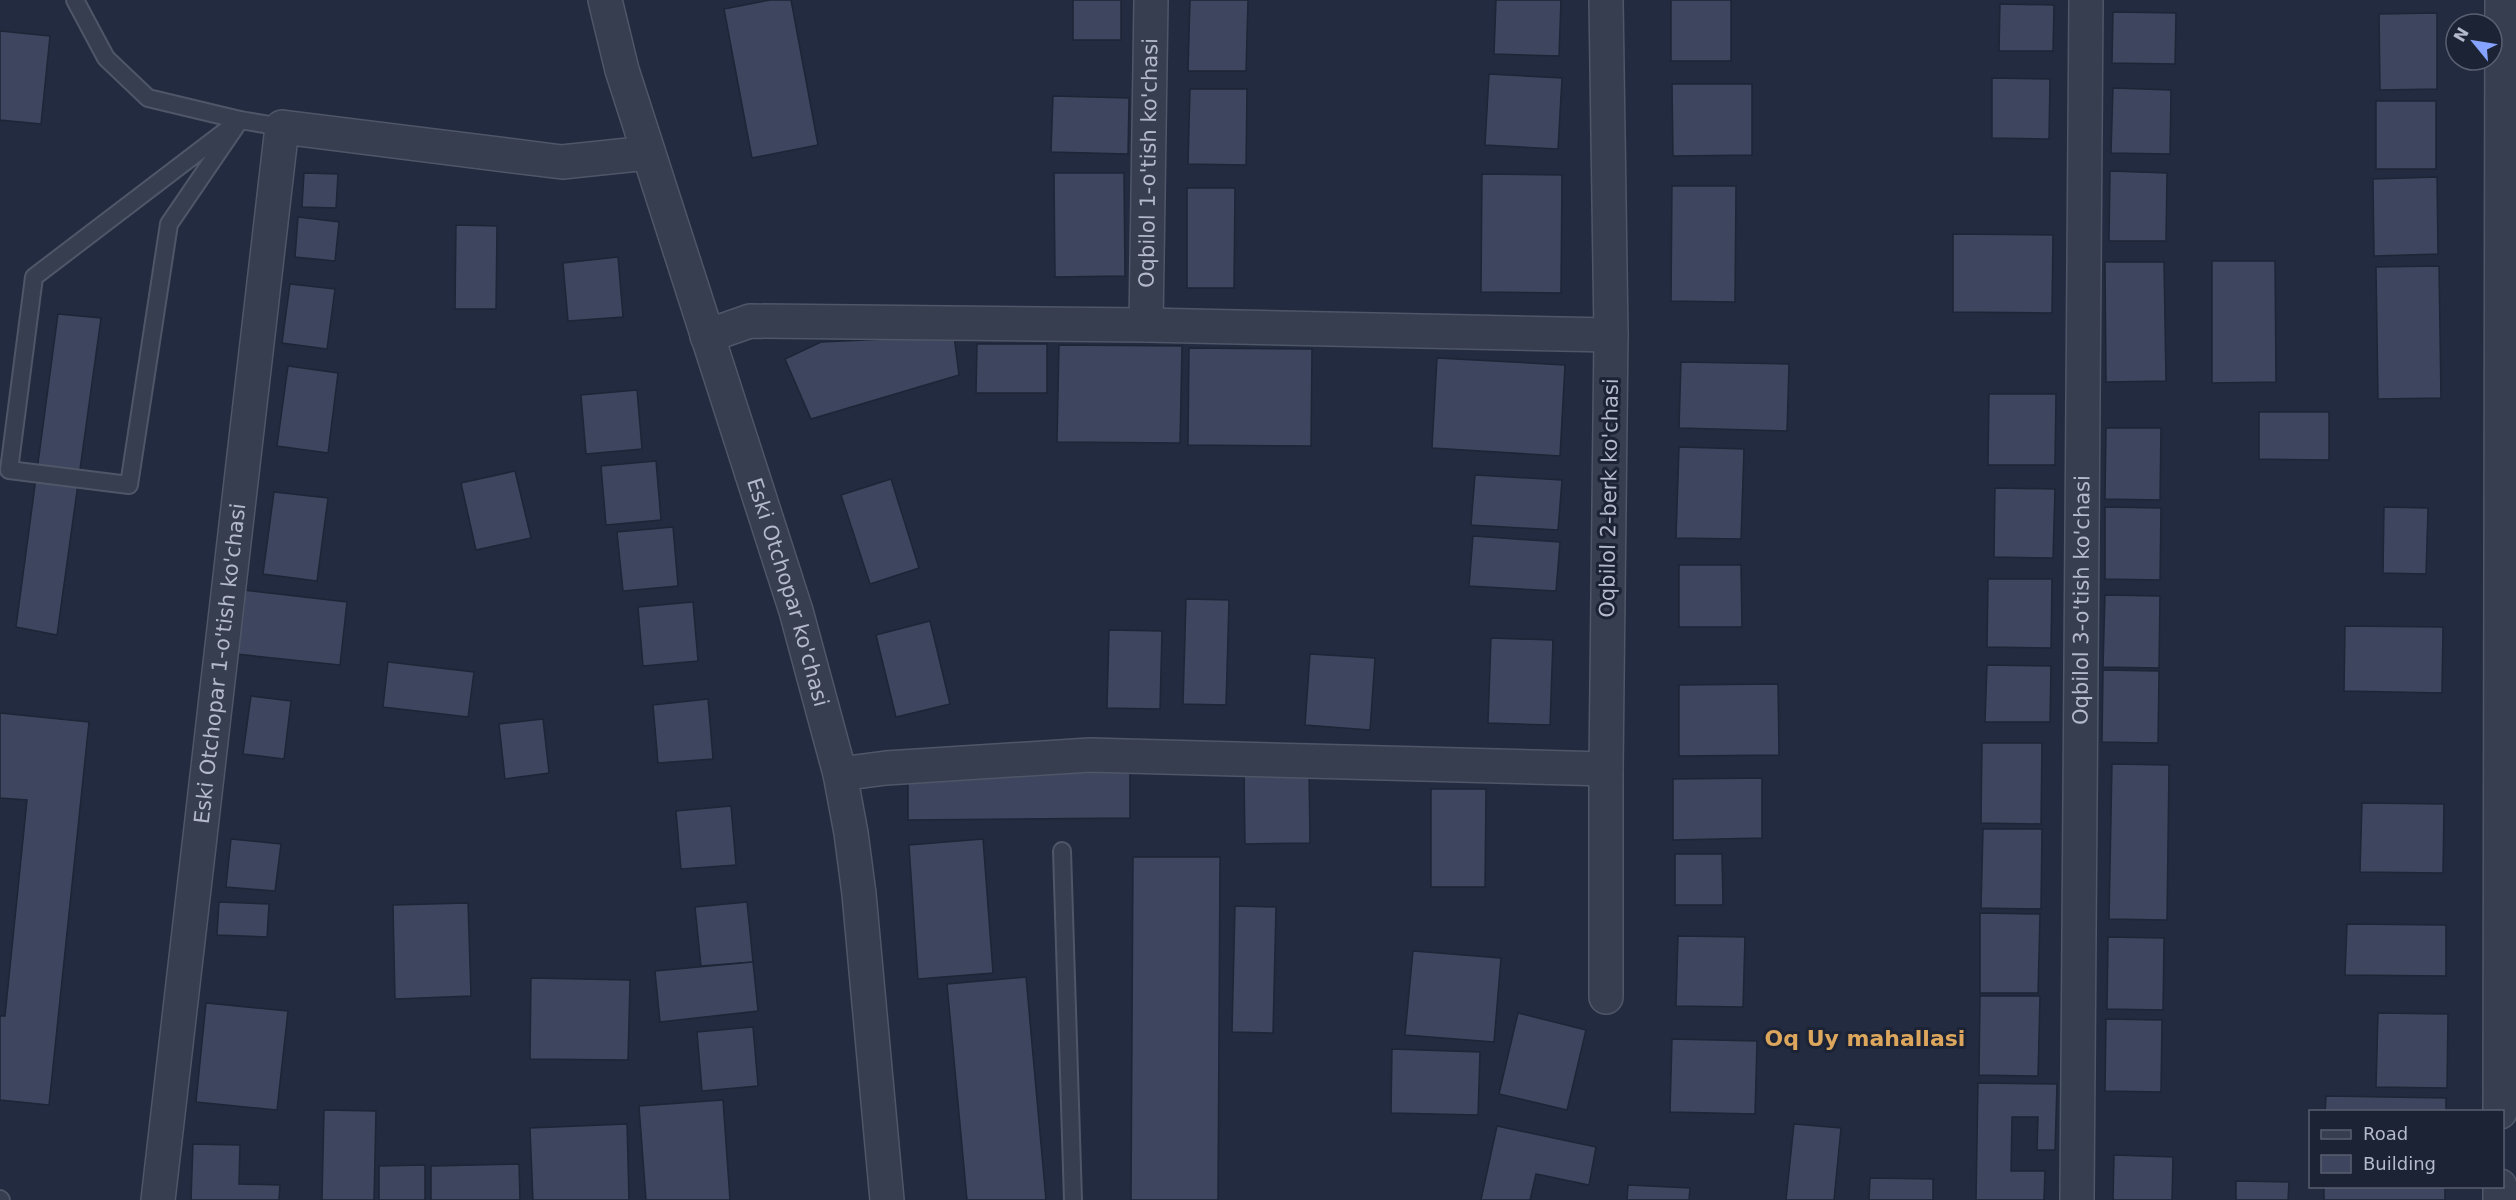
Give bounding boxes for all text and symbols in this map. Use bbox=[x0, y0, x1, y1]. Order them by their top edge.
north arrow bbox=[2444, 12, 2504, 72]
text: N bbox=[2450, 24, 2473, 45]
street label: Oqbilol 1-o'tish ko'chasi bbox=[1135, 38, 1162, 288]
street label: Oqbilol 2-berk ko'chasi bbox=[1595, 378, 1623, 618]
street label: Eski Otchopar ko'chasi bbox=[742, 475, 833, 709]
street label: Oqbilol 3-o'tish ko'chasi bbox=[2069, 475, 2094, 725]
street label: Eski Otchopar 1-o'tish ko'chasi bbox=[190, 502, 250, 825]
district label: Oq Uy mahallasi bbox=[1765, 1026, 1965, 1051]
legend bbox=[2309, 1110, 2504, 1188]
text: Road bbox=[2363, 1123, 2408, 1144]
text: Building bbox=[2363, 1153, 2436, 1174]

